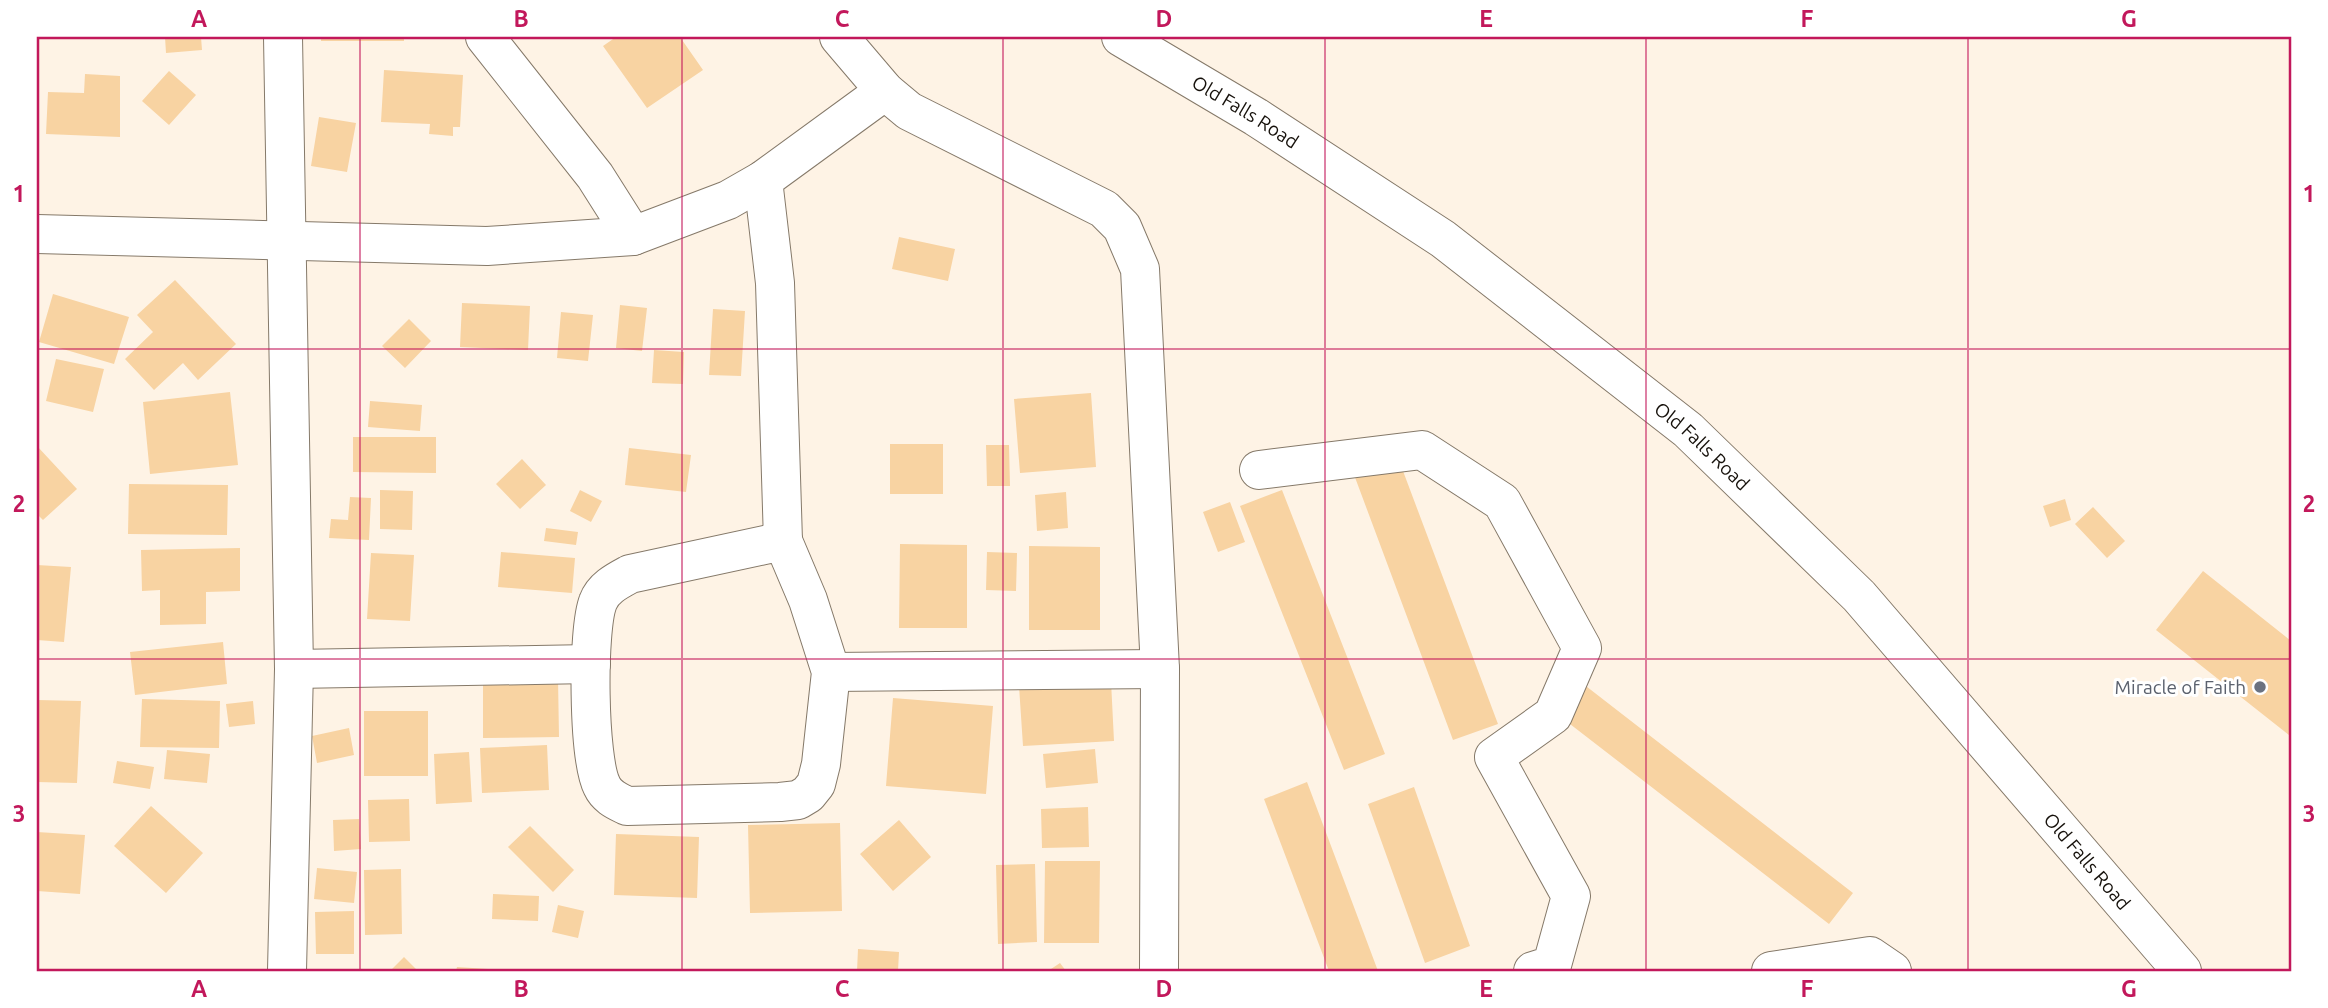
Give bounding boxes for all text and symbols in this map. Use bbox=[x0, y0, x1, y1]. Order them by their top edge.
text: A bbox=[191, 6, 207, 31]
text: B bbox=[513, 6, 529, 31]
text: C bbox=[835, 6, 850, 31]
text: D bbox=[1156, 6, 1172, 31]
text: E bbox=[1479, 6, 1493, 31]
text: F bbox=[1801, 6, 1814, 31]
text: G bbox=[2121, 6, 2137, 31]
street label: Old Falls Road bbox=[1188, 71, 1303, 153]
text: 1 bbox=[13, 181, 25, 206]
text: 1 bbox=[2303, 181, 2315, 206]
street label: Old Falls Road bbox=[1650, 397, 1754, 495]
text: 2 bbox=[13, 491, 25, 516]
text: 2 bbox=[2303, 491, 2315, 516]
place label: Miracle of Faith bbox=[2115, 676, 2246, 698]
marker: Miracle of Faith bbox=[2252, 679, 2268, 695]
text: 3 bbox=[13, 801, 25, 826]
text: 3 bbox=[2303, 801, 2315, 826]
street label: Old Falls Road bbox=[2040, 808, 2135, 914]
text: A bbox=[191, 976, 207, 1001]
text: B bbox=[513, 976, 529, 1001]
text: C bbox=[835, 976, 850, 1001]
text: D bbox=[1156, 976, 1172, 1001]
text: E bbox=[1479, 976, 1493, 1001]
text: F bbox=[1801, 976, 1814, 1001]
text: G bbox=[2121, 976, 2137, 1001]

